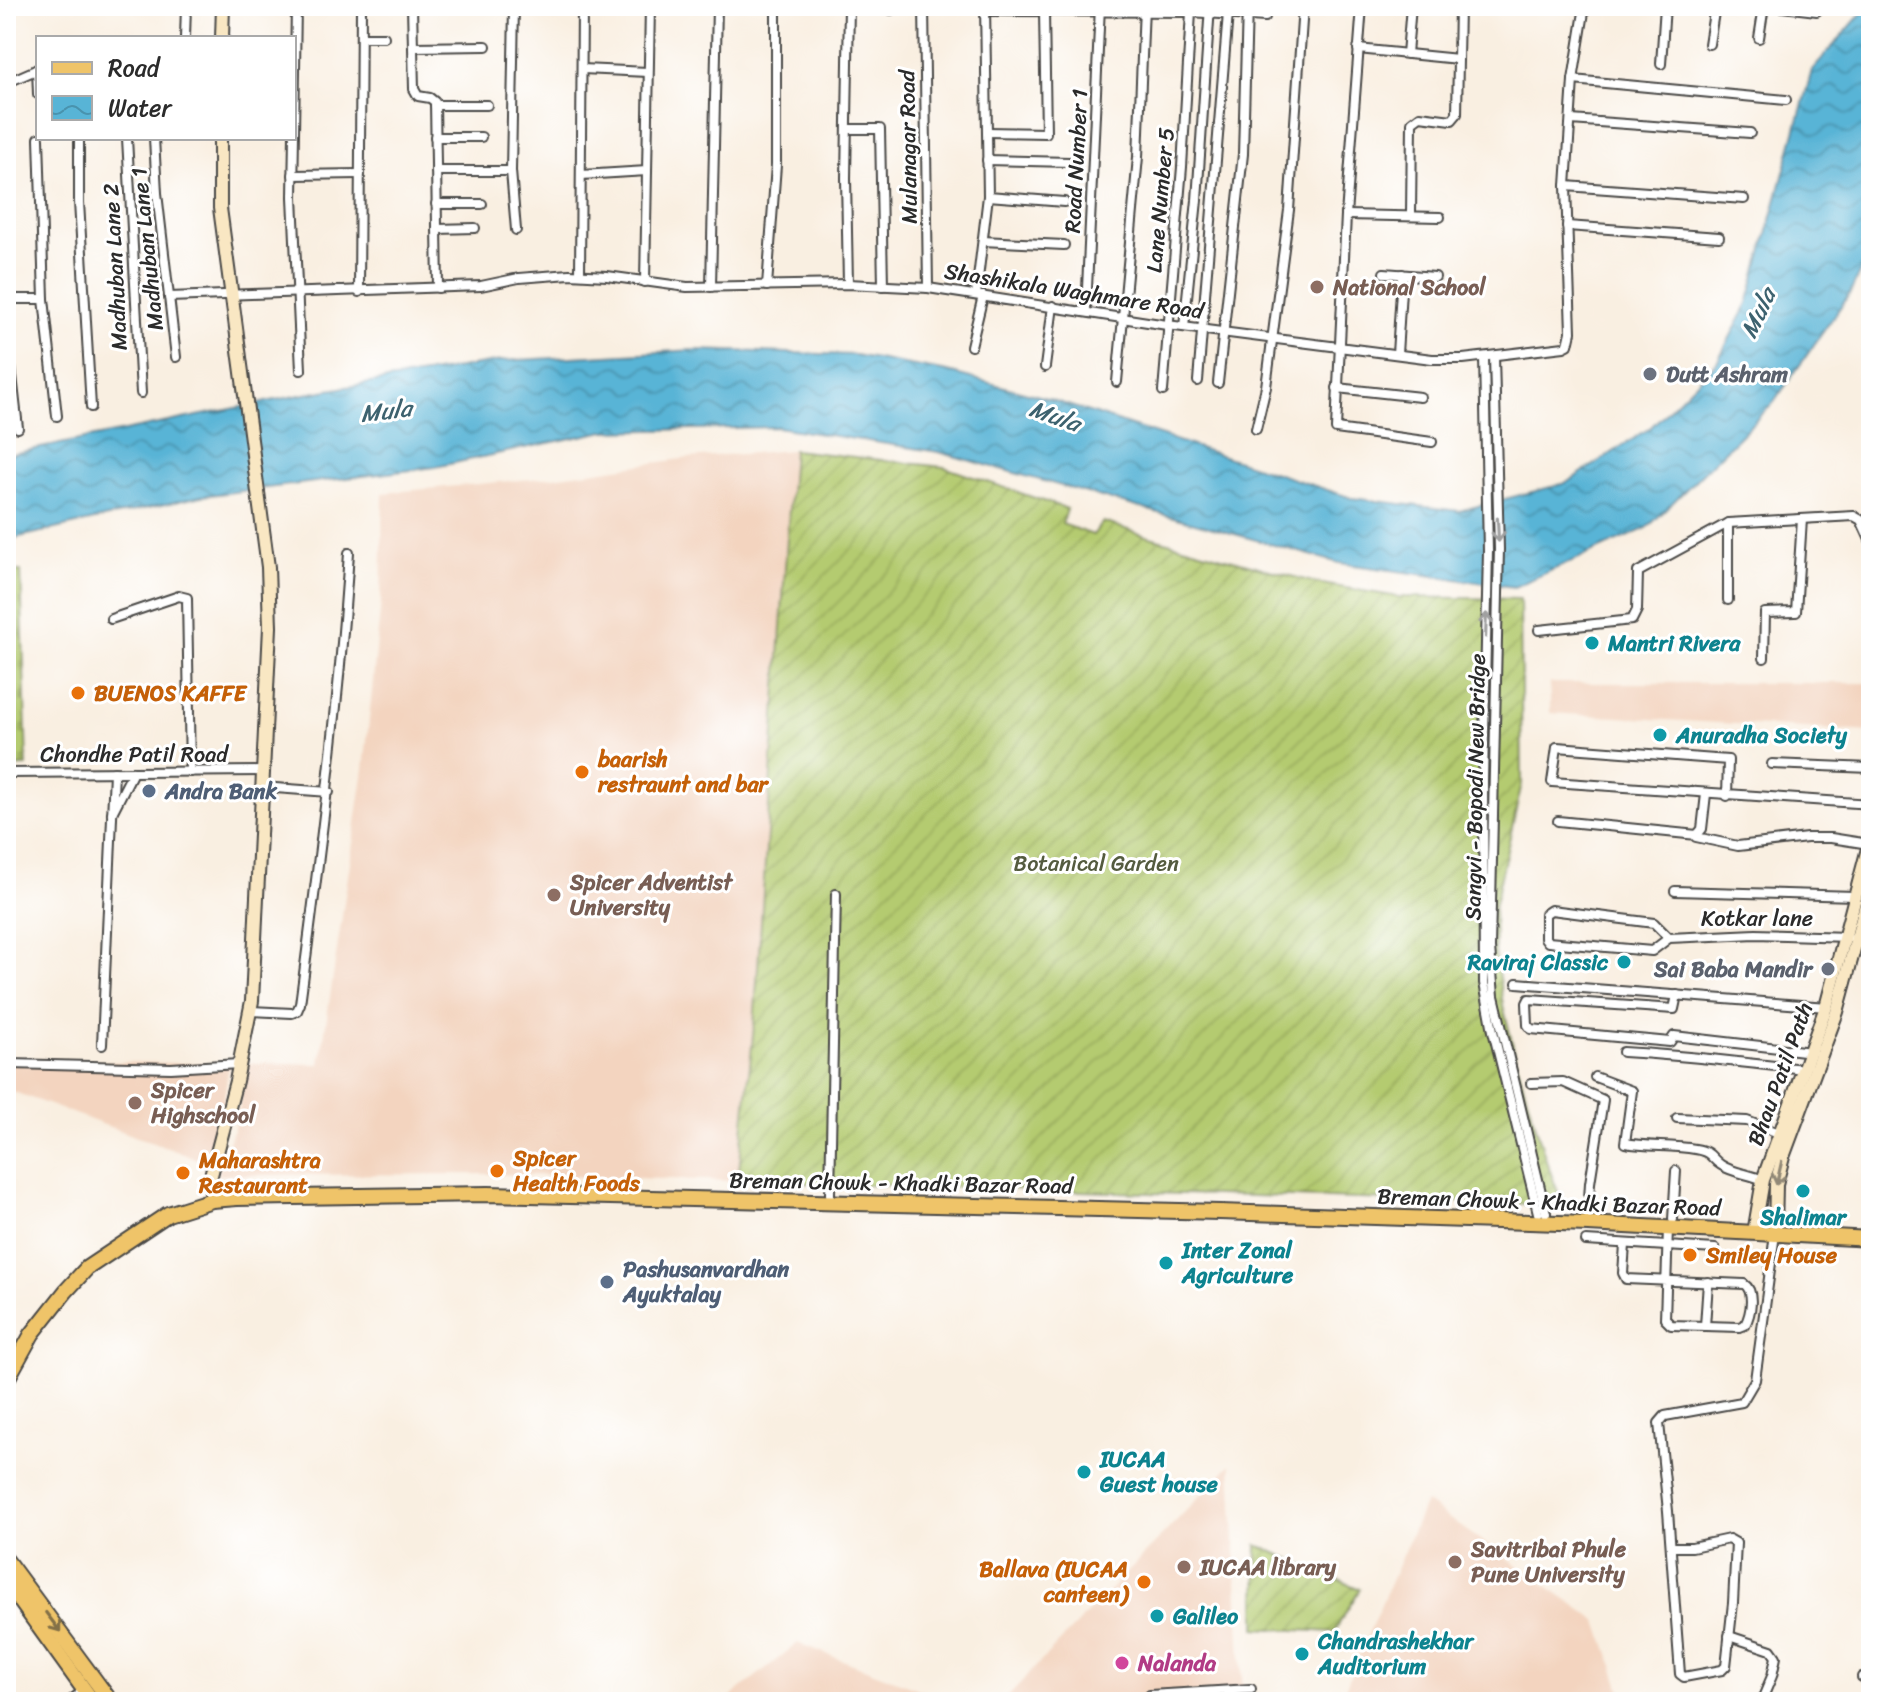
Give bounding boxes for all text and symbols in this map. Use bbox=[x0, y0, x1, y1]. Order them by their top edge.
legend bbox=[36, 36, 296, 140]
text: Road bbox=[108, 47, 162, 89]
street label: Mulanagar Road bbox=[887, 68, 929, 224]
text: Water bbox=[108, 87, 173, 129]
street label: Road Number 1 bbox=[1053, 88, 1099, 234]
street label: Lane Number 5 bbox=[1134, 126, 1186, 274]
street label: Madhuban Lane 1 bbox=[119, 165, 175, 333]
street label: Madhuban Lane 2 bbox=[91, 182, 139, 351]
street label: Shashikala Waghmare Road bbox=[942, 251, 1208, 331]
place label: National School bbox=[1332, 268, 1486, 307]
marker: National School bbox=[1308, 278, 1326, 296]
water label: Mula bbox=[1728, 278, 1789, 345]
place label: Dutt Ashram bbox=[1666, 355, 1788, 394]
marker: Dutt Ashram bbox=[1641, 365, 1659, 383]
water label: Mula bbox=[358, 387, 417, 435]
water label: Mula bbox=[1024, 388, 1089, 445]
one-way arrow bbox=[1490, 516, 1505, 543]
one-way arrow bbox=[1478, 612, 1494, 639]
place label: Mantri Rivera bbox=[1607, 624, 1741, 663]
marker: Mantri Rivera bbox=[1583, 634, 1601, 652]
street label: Sangvi - Bopodi New Bridge bbox=[1453, 653, 1497, 921]
place label: BUENOS KAFFE bbox=[94, 674, 248, 713]
marker: BUENOS KAFFE bbox=[69, 684, 87, 702]
place label: Anuradha Society bbox=[1675, 716, 1848, 755]
marker: Anuradha Society bbox=[1651, 726, 1669, 744]
street label: Chondhe Patil Road bbox=[40, 735, 229, 774]
place label: baarish restraunt and bar bbox=[597, 740, 770, 804]
marker: baarish restraunt and bar bbox=[573, 763, 591, 781]
place label: Andra Bank bbox=[164, 772, 277, 811]
marker: Andra Bank bbox=[140, 782, 158, 800]
park label: Botanical Garden bbox=[1013, 844, 1179, 883]
place label: Spicer Adventist University bbox=[569, 863, 733, 927]
marker: Spicer Adventist University bbox=[545, 886, 563, 904]
street label: Kotkar lane bbox=[1701, 899, 1813, 938]
place label: Raviraj Classic bbox=[1467, 943, 1609, 982]
place label: Sai Baba Mandir bbox=[1653, 950, 1814, 989]
marker: Raviraj Classic bbox=[1615, 953, 1633, 971]
marker: Sai Baba Mandir bbox=[1819, 960, 1837, 978]
street label: Bhau Patil Path bbox=[1736, 997, 1824, 1151]
place label: Spicer Highschool bbox=[150, 1071, 256, 1135]
marker: Spicer Highschool bbox=[126, 1094, 144, 1112]
place label: Spicer Health Foods bbox=[512, 1139, 641, 1203]
place label: Maharashtra Restaurant bbox=[198, 1141, 321, 1205]
one-way arrow bbox=[1771, 1159, 1786, 1185]
street label: Breman Chowk - Khadki Bazar Road bbox=[729, 1161, 1075, 1206]
marker: Spicer Health Foods bbox=[488, 1162, 506, 1180]
marker: Maharashtra Restaurant bbox=[174, 1164, 192, 1182]
street label: Breman Chowk - Khadki Bazar Road bbox=[1377, 1177, 1723, 1228]
marker: Shalimar bbox=[1794, 1182, 1812, 1200]
place label: Shalimar bbox=[1759, 1198, 1848, 1237]
place label: Inter Zonal Agriculture bbox=[1181, 1231, 1294, 1295]
place label: Smiley House bbox=[1705, 1236, 1838, 1275]
marker: Smiley House bbox=[1681, 1246, 1699, 1264]
place label: Pashusanvardhan Ayuktalay bbox=[622, 1250, 789, 1314]
marker: Inter Zonal Agriculture bbox=[1157, 1254, 1175, 1272]
marker: Pashusanvardhan Ayuktalay bbox=[598, 1273, 616, 1291]
place label: IUCAA Guest house bbox=[1099, 1440, 1219, 1504]
marker: IUCAA Guest house bbox=[1075, 1463, 1093, 1481]
place label: Savitribai Phule Pune University bbox=[1470, 1530, 1627, 1594]
place label: IUCAA library bbox=[1199, 1548, 1336, 1587]
place label: Ballava (IUCAA canteen) bbox=[979, 1550, 1130, 1614]
marker: Savitribai Phule Pune University bbox=[1446, 1553, 1464, 1571]
marker: IUCAA library bbox=[1175, 1558, 1193, 1576]
marker: Ballava (IUCAA canteen) bbox=[1135, 1573, 1153, 1591]
place label: Galileo bbox=[1172, 1597, 1239, 1636]
marker: Galileo bbox=[1148, 1607, 1166, 1625]
one-way arrow bbox=[45, 1611, 62, 1632]
place label: Chandrashekhar Auditorium bbox=[1317, 1622, 1475, 1686]
place label: Nalanda bbox=[1137, 1644, 1217, 1683]
marker: Chandrashekhar Auditorium bbox=[1293, 1645, 1311, 1663]
marker: Nalanda bbox=[1113, 1654, 1131, 1672]

